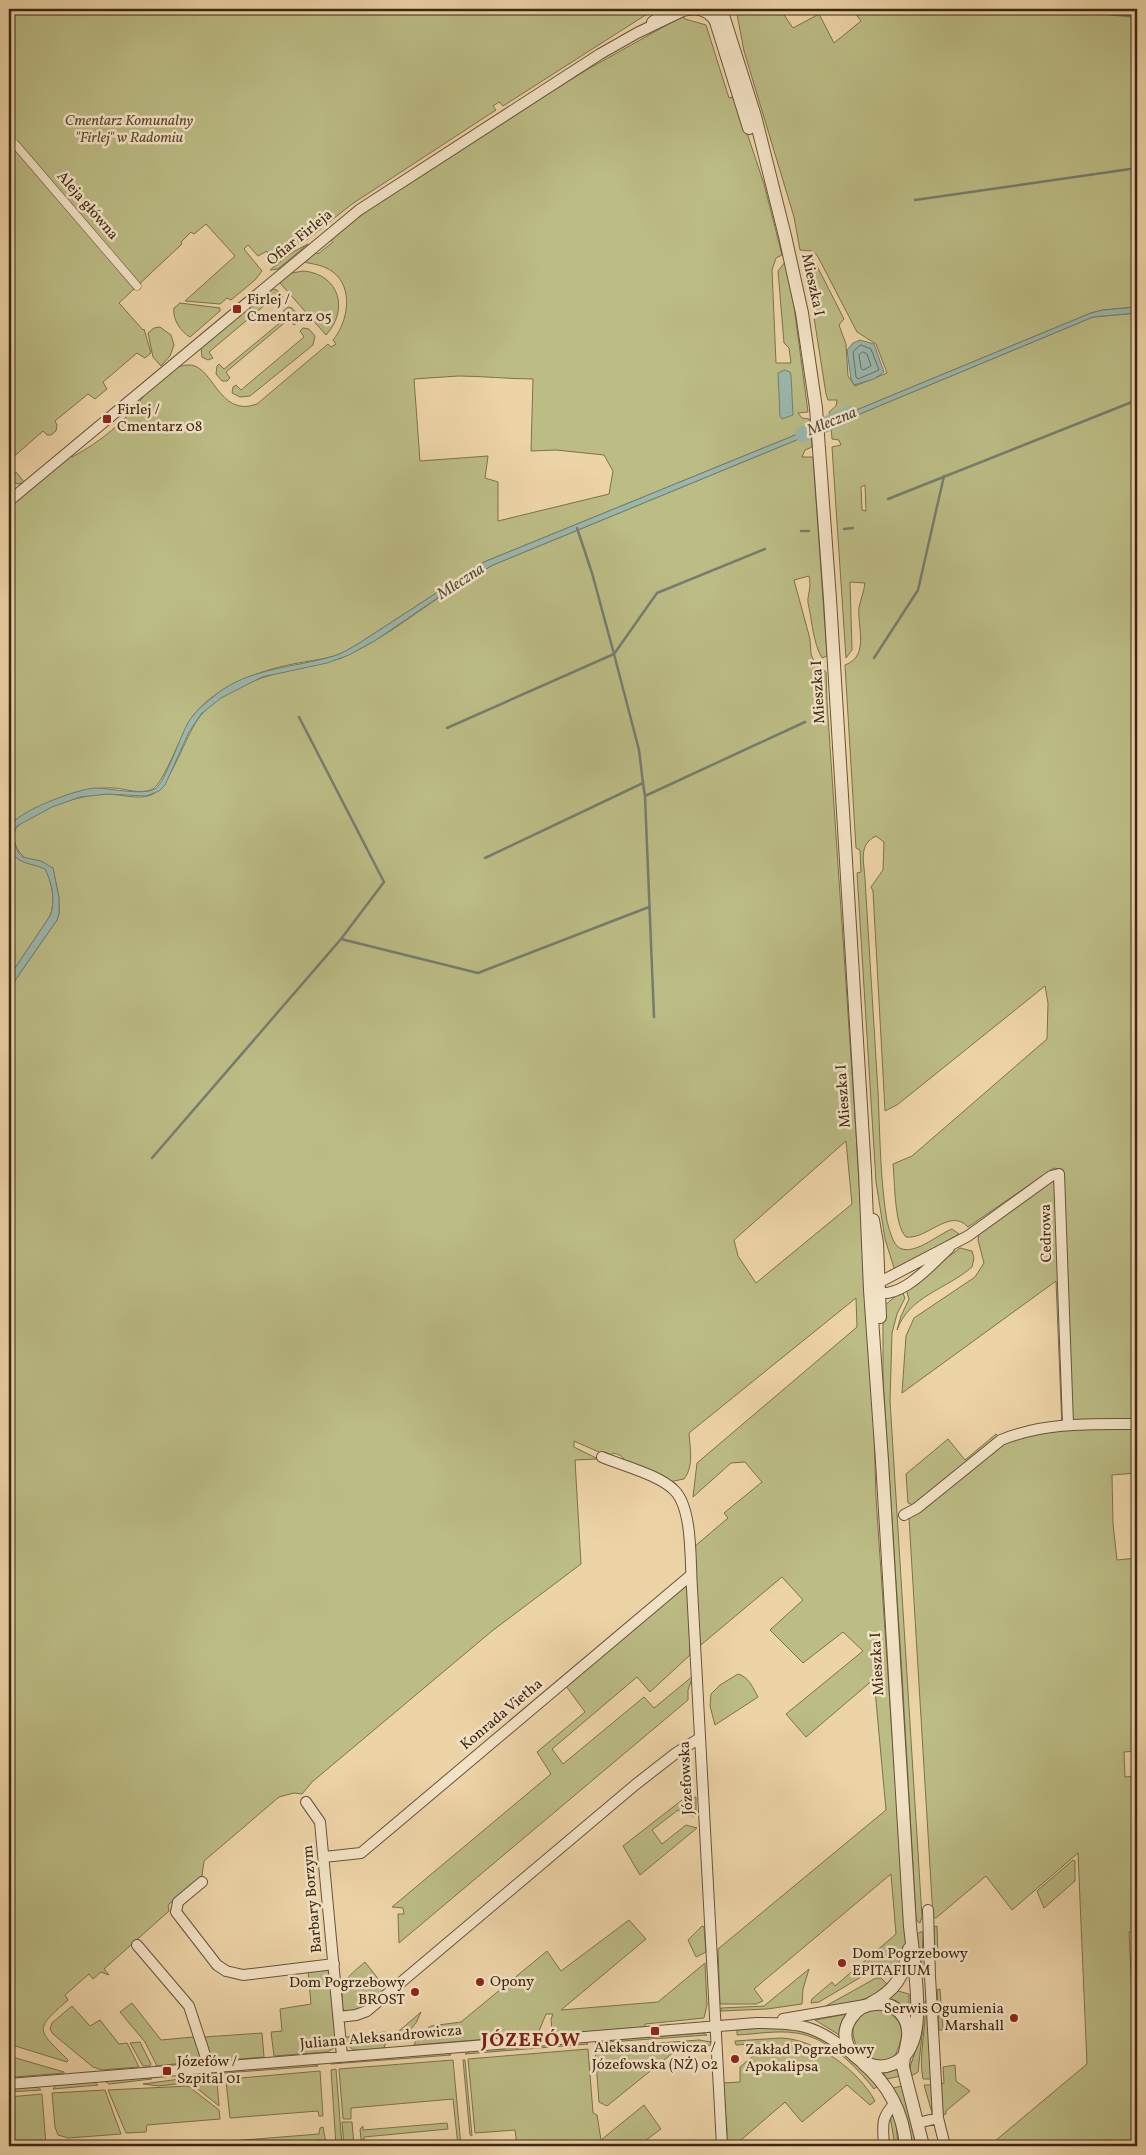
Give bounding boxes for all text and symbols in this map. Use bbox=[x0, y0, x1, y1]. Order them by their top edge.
park label: Cmentarz Komunalny "Firlej" w Radomiu bbox=[65, 111, 193, 149]
street label: Aleja główna bbox=[51, 167, 123, 245]
street label: Ofiar Firleja bbox=[263, 205, 337, 271]
street label: Mieszka I bbox=[795, 252, 829, 318]
place label: Firlej / Cmentarz 05 bbox=[247, 290, 332, 328]
marker: Firlej / Cmentarz 05 bbox=[231, 303, 243, 315]
place label: Firlej / Cmentarz 08 bbox=[117, 400, 202, 438]
water label: Mleczna bbox=[803, 402, 861, 442]
marker: Firlej / Cmentarz 08 bbox=[101, 413, 113, 425]
water label: Mleczna bbox=[432, 558, 489, 606]
street label: Mieszka I bbox=[807, 660, 831, 724]
street label: Mieszka I bbox=[831, 1064, 857, 1128]
street label: Cedrowa bbox=[1036, 1204, 1058, 1262]
street label: Mieszka I bbox=[866, 1632, 890, 1696]
street label: Konrada Vietha bbox=[456, 1674, 548, 1756]
street label: Józefowska bbox=[675, 1740, 699, 1816]
street label: Barbary Borzym bbox=[298, 1844, 328, 1954]
place label: Dom Pogrzebowy EPITAFIUM bbox=[852, 1944, 968, 1982]
marker: Dom Pogrzebowy EPITAFIUM bbox=[836, 1957, 848, 1969]
place label: Opony bbox=[490, 1972, 534, 1993]
place label: Dom Pogrzebowy BROST bbox=[289, 1973, 405, 2011]
marker: Opony bbox=[474, 1976, 486, 1988]
marker: Dom Pogrzebowy BROST bbox=[409, 1986, 421, 1998]
place label: Serwis Ogumienia Marshall bbox=[884, 1999, 1004, 2037]
marker: Serwis Ogumienia Marshall bbox=[1008, 2012, 1020, 2024]
street label: Juliana Aleksandrowicza bbox=[299, 2020, 463, 2056]
marker: Aleksandrowicza / Józefowska (NŻ) 02 bbox=[649, 2025, 661, 2037]
district label: JÓZEFÓW bbox=[480, 2027, 581, 2055]
place label: Aleksandrowicza / Józefowska (NŻ) 02 bbox=[592, 2038, 718, 2076]
place label: Zakład Pogrzebowy Apokalipsa bbox=[745, 2040, 874, 2078]
place label: Józefów / Szpital 01 bbox=[177, 2052, 241, 2090]
marker: Zakład Pogrzebowy Apokalipsa bbox=[729, 2053, 741, 2065]
marker: Józefów / Szpital 01 bbox=[161, 2065, 173, 2077]

